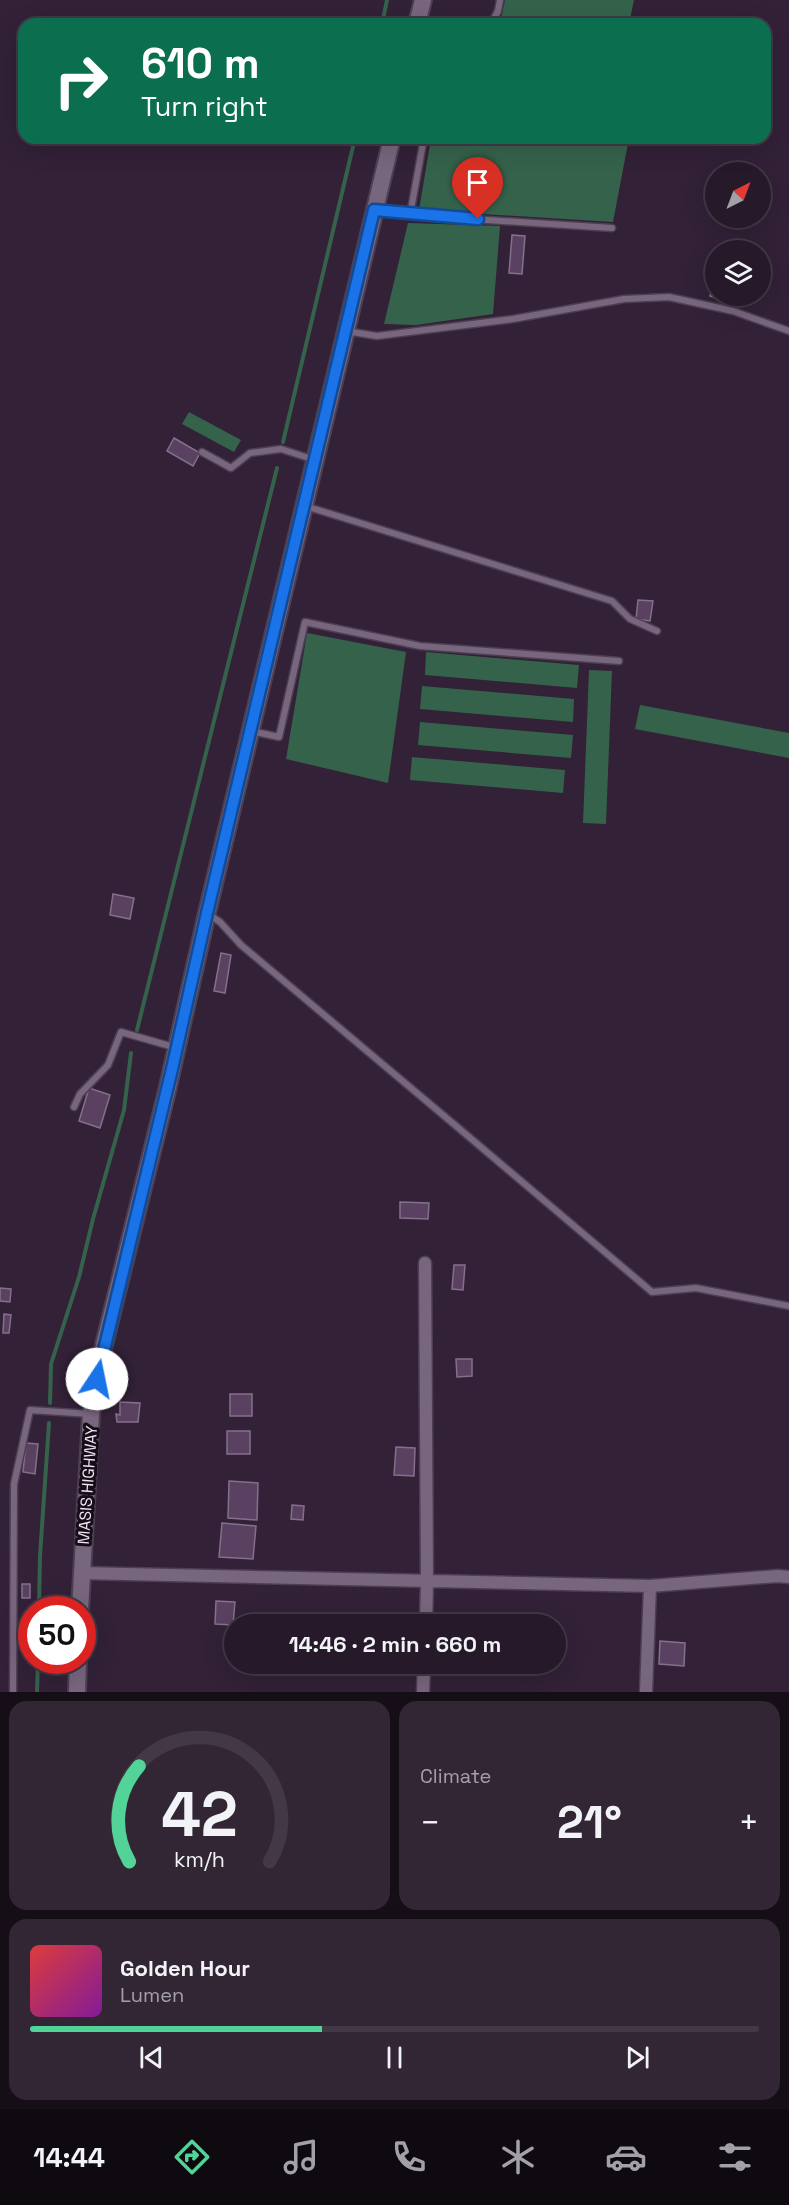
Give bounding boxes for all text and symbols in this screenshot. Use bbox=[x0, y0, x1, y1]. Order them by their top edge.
text: 610 m bbox=[141, 37, 260, 90]
icon: right bbox=[42, 42, 120, 120]
text: Turn right bbox=[141, 89, 268, 124]
pin bbox=[452, 157, 503, 219]
north arrow bbox=[705, 162, 771, 228]
map controls bbox=[705, 162, 771, 306]
icon: arrive bbox=[461, 166, 494, 199]
button: layers bbox=[705, 240, 771, 306]
position arrow bbox=[65, 1347, 129, 1411]
street label: MASIS HIGHWAY bbox=[73, 1425, 102, 1545]
speed limit sign: 50 bbox=[18, 1596, 96, 1674]
text: 14:46 · 2 min · 660 m bbox=[289, 1630, 501, 1658]
text: Climate bbox=[420, 1763, 491, 1789]
text: 42 bbox=[161, 1775, 238, 1854]
text: 21° bbox=[557, 1794, 622, 1851]
text: − bbox=[420, 1802, 440, 1844]
text: + bbox=[739, 1802, 759, 1844]
text: km/h bbox=[174, 1847, 225, 1874]
text: Golden Hour bbox=[120, 1954, 250, 1982]
text: Lumen bbox=[120, 1982, 184, 2008]
icon: previous bbox=[135, 2041, 168, 2074]
icon: pause bbox=[378, 2041, 411, 2074]
icon: next bbox=[621, 2041, 654, 2074]
icon: directions bbox=[171, 2136, 213, 2178]
icon: music bbox=[280, 2136, 322, 2178]
icon: phone bbox=[388, 2136, 430, 2178]
icon: climate bbox=[497, 2136, 539, 2178]
icon: car bbox=[605, 2136, 647, 2178]
icon: filters bbox=[714, 2136, 756, 2178]
text: 14:44 bbox=[33, 2140, 105, 2175]

